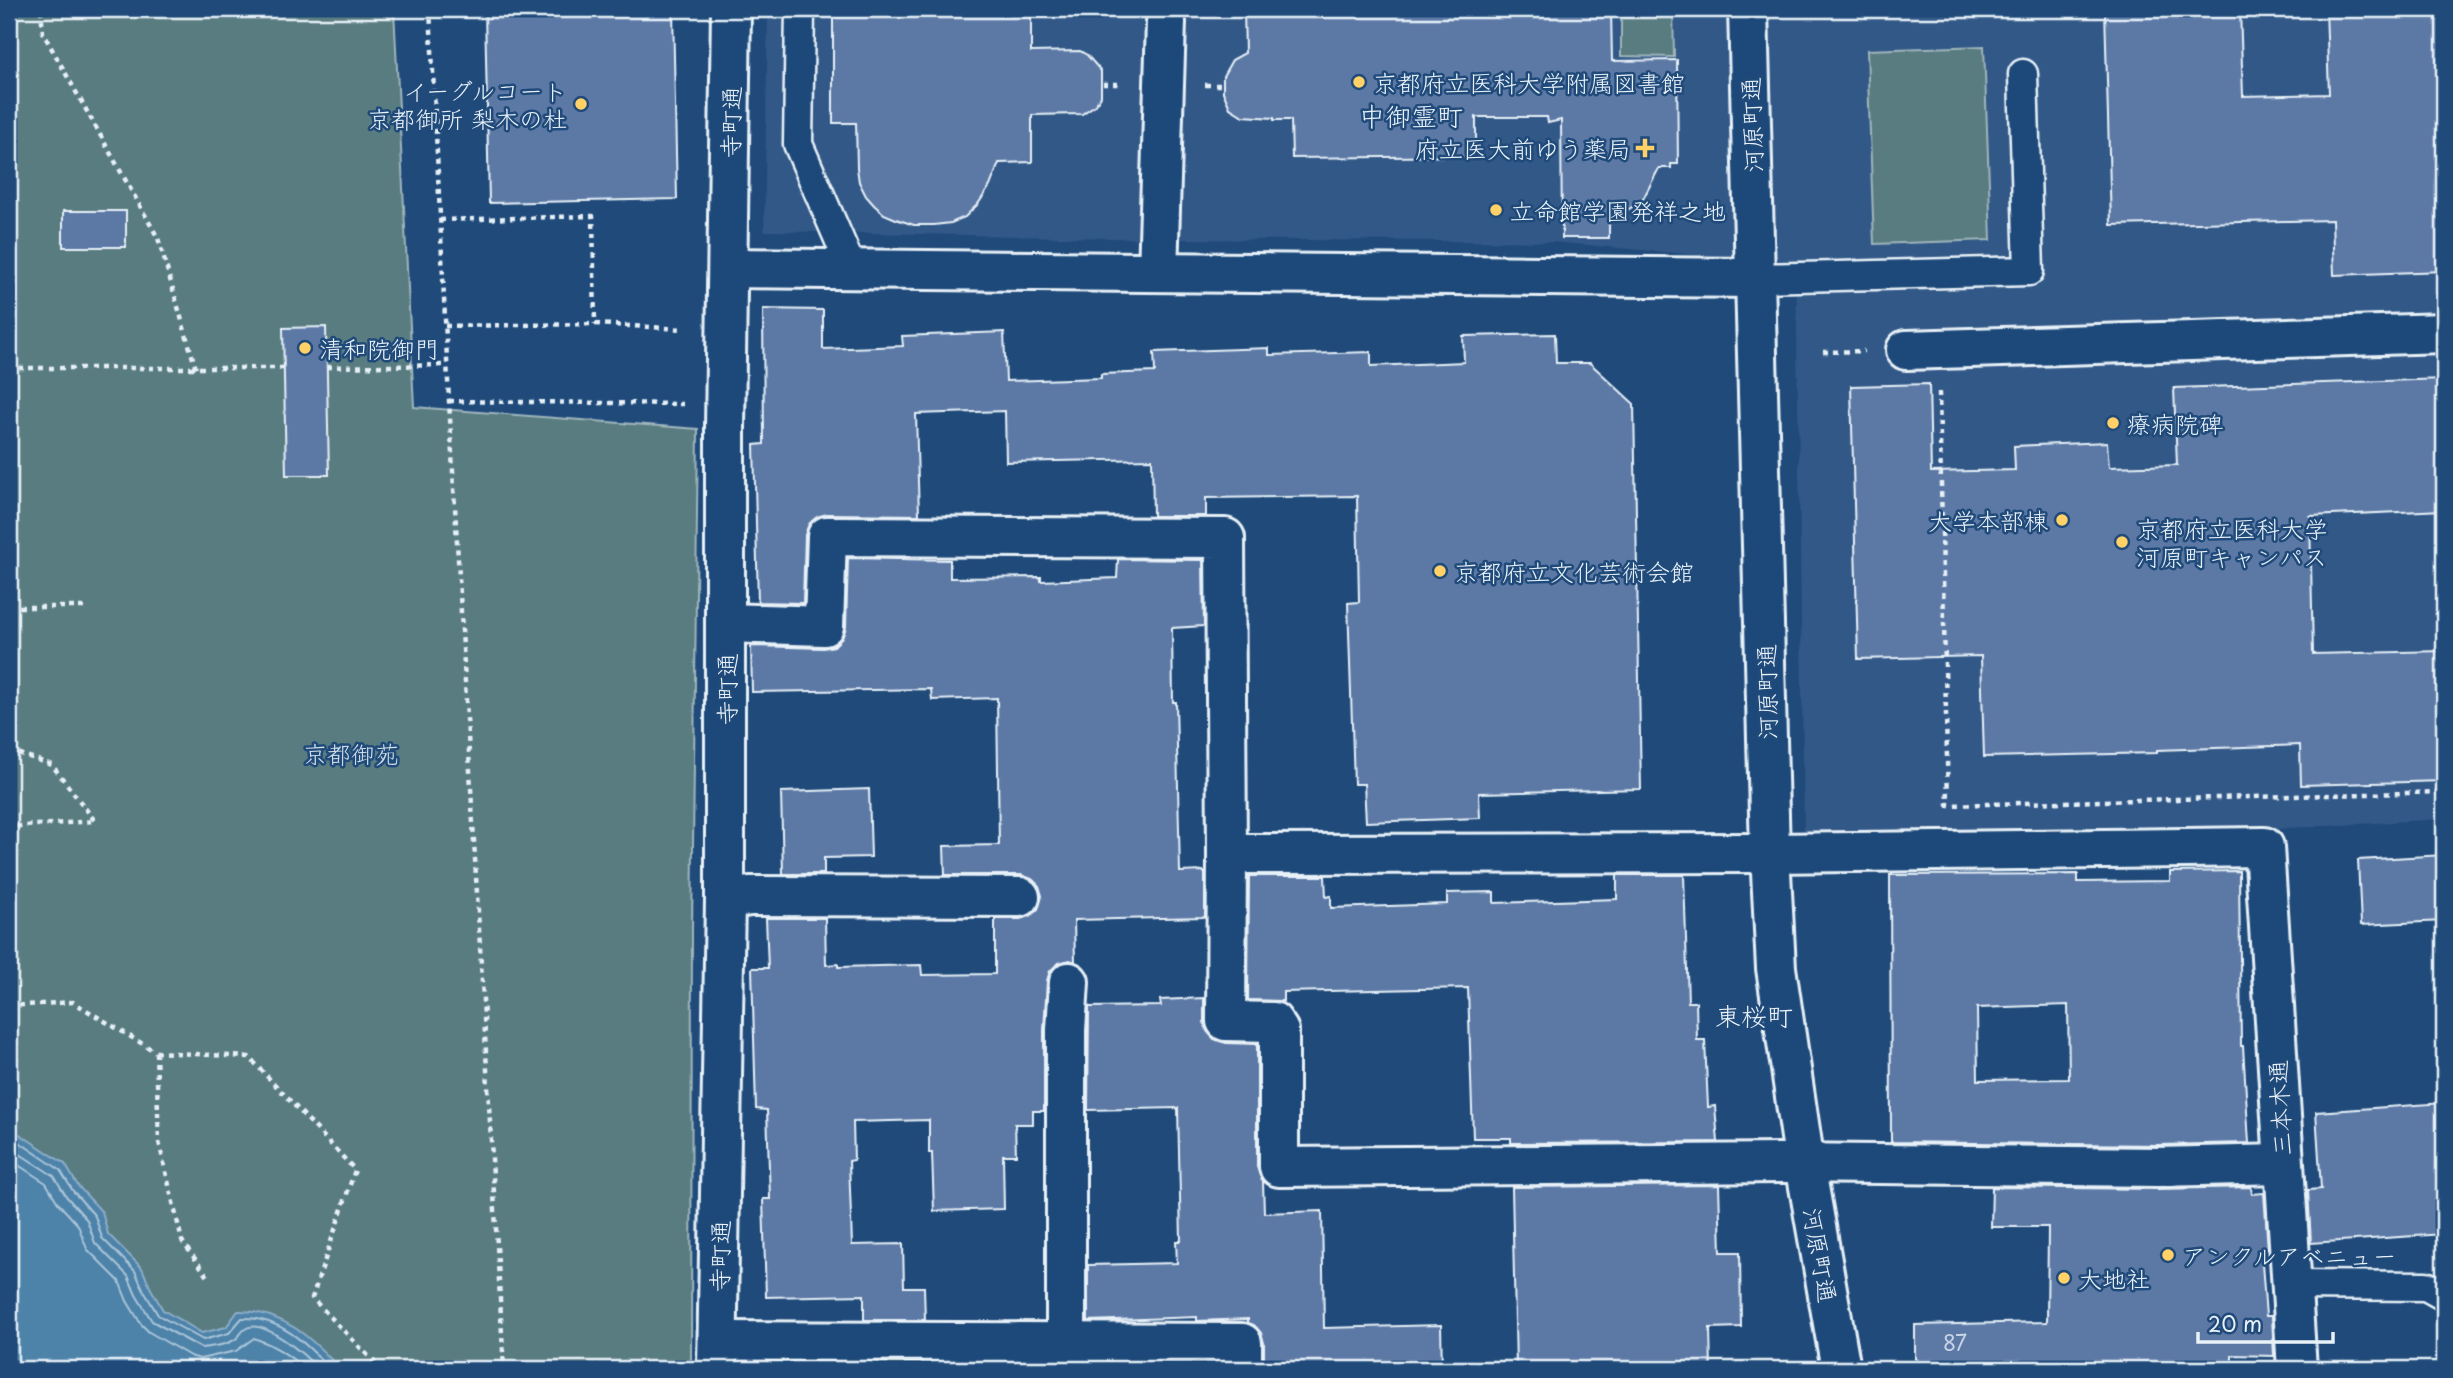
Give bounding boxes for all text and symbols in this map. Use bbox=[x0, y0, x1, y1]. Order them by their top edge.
place label: 京都府立医科大学附属図書館 bbox=[1373, 64, 1685, 100]
place label: イーグルコート 京都御所 梨木の杜 bbox=[367, 72, 567, 136]
marker: 京都府立医科大学附属図書館 bbox=[1351, 74, 1367, 90]
street label: 河原町通 bbox=[1731, 76, 1771, 174]
street label: 寺町通 bbox=[711, 86, 749, 158]
marker: イーグルコート 京都御所 梨木の杜 bbox=[573, 96, 589, 112]
district label: 中御霊町 bbox=[1359, 96, 1463, 135]
place label: 府立医大前ゆう薬局 bbox=[1415, 130, 1631, 166]
marker: 府立医大前ゆう薬局 bbox=[1637, 140, 1653, 156]
place label: 立命館学園発祥之地 bbox=[1510, 192, 1726, 228]
marker: 立命館学園発祥之地 bbox=[1488, 202, 1504, 218]
place label: 清和院御門 bbox=[319, 330, 439, 366]
marker: 清和院御門 bbox=[297, 340, 313, 356]
place label: 療病院碑 bbox=[2127, 405, 2223, 441]
marker: 療病院碑 bbox=[2105, 415, 2121, 431]
place label: 大学本部棟 bbox=[1928, 502, 2048, 538]
place label: 京都府立医科大学 河原町キャンパス bbox=[2136, 510, 2328, 574]
marker: 大学本部棟 bbox=[2054, 512, 2070, 528]
marker: 京都府立医科大学 河原町キャンパス bbox=[2114, 534, 2130, 550]
place label: 京都府立文化芸術会館 bbox=[1454, 553, 1694, 589]
marker: 京都府立文化芸術会館 bbox=[1432, 563, 1448, 579]
street label: 河原町通 bbox=[1747, 644, 1785, 740]
street label: 寺町通 bbox=[708, 653, 744, 725]
park label: 京都御苑 bbox=[303, 735, 399, 771]
district label: 東桜町 bbox=[1715, 996, 1793, 1035]
street label: 三本木通 bbox=[2259, 1059, 2299, 1157]
street label: 河原町通 bbox=[1795, 1205, 1847, 1305]
street label: 寺町通 bbox=[700, 1220, 738, 1292]
place label: アンクルアベニュー bbox=[2182, 1237, 2397, 1273]
marker: アンクルアベニュー bbox=[2160, 1247, 2176, 1263]
place label: 大地社 bbox=[2078, 1260, 2150, 1296]
marker: 大地社 bbox=[2056, 1270, 2072, 1286]
scale bar bbox=[2198, 1301, 2332, 1345]
text: 20 m bbox=[2208, 1307, 2262, 1339]
house number: 87 bbox=[1943, 1326, 1967, 1358]

